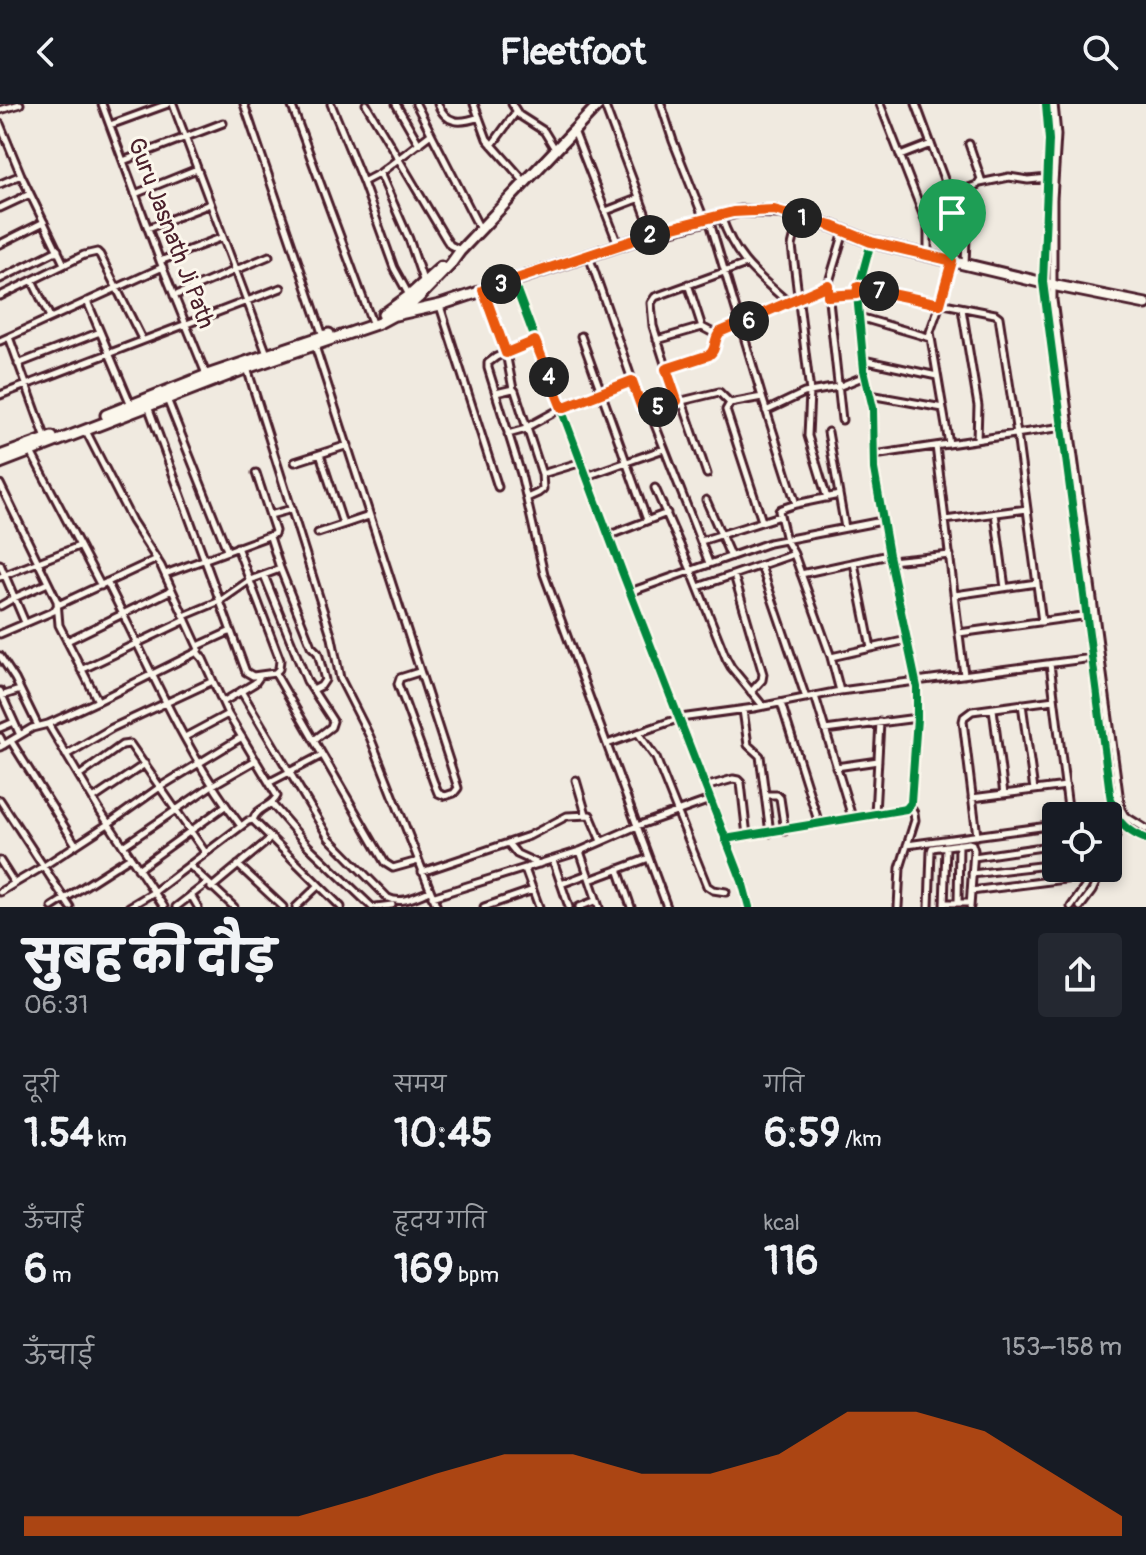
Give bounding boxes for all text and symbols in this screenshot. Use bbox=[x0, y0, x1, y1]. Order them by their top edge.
icon: back bbox=[24, 30, 68, 74]
text: Fleetfoot bbox=[500, 30, 646, 75]
icon: search bbox=[1078, 30, 1122, 74]
street label: Guru Jasnath Ji Path bbox=[121, 134, 221, 332]
pin bbox=[918, 179, 986, 261]
icon: arrive bbox=[930, 191, 974, 235]
pin: 1 bbox=[782, 198, 822, 238]
text: 1 bbox=[798, 204, 806, 232]
pin: 2 bbox=[630, 215, 670, 255]
text: 2 bbox=[644, 221, 656, 249]
pin: 3 bbox=[481, 264, 521, 304]
text: 3 bbox=[495, 270, 507, 298]
pin: 7 bbox=[859, 271, 899, 311]
text: 7 bbox=[873, 277, 885, 305]
pin: 6 bbox=[729, 301, 769, 341]
text: 6 bbox=[743, 307, 755, 335]
pin: 4 bbox=[529, 357, 569, 397]
text: 4 bbox=[543, 363, 555, 391]
pin: 5 bbox=[638, 387, 678, 427]
text: 5 bbox=[652, 393, 664, 421]
map controls bbox=[1042, 802, 1122, 882]
button: locate bbox=[1042, 802, 1122, 882]
text: सुबह की दौड़ bbox=[24, 931, 276, 986]
button: share bbox=[1038, 933, 1122, 1017]
text: 06:31 bbox=[24, 989, 89, 1021]
text: दूरी bbox=[24, 1071, 59, 1099]
text: समय bbox=[394, 1071, 446, 1099]
text: गति bbox=[764, 1071, 804, 1099]
text: 1.54 bbox=[24, 1109, 93, 1158]
text: 10:45 bbox=[394, 1109, 493, 1158]
text: 6:59 bbox=[764, 1109, 840, 1158]
text: km bbox=[93, 1125, 127, 1153]
text: /km bbox=[840, 1125, 882, 1153]
text: ऊँचाई bbox=[24, 1207, 83, 1235]
text: हृदय गति bbox=[394, 1207, 487, 1235]
text: kcal bbox=[764, 1209, 800, 1237]
text: 116 bbox=[764, 1237, 819, 1286]
text: 6 bbox=[24, 1245, 47, 1294]
text: 169 bbox=[394, 1245, 454, 1294]
text: m bbox=[47, 1261, 72, 1289]
text: bpm bbox=[454, 1261, 499, 1289]
text: 153–158 m bbox=[1002, 1331, 1122, 1363]
text: ऊँचाई bbox=[24, 1340, 94, 1372]

